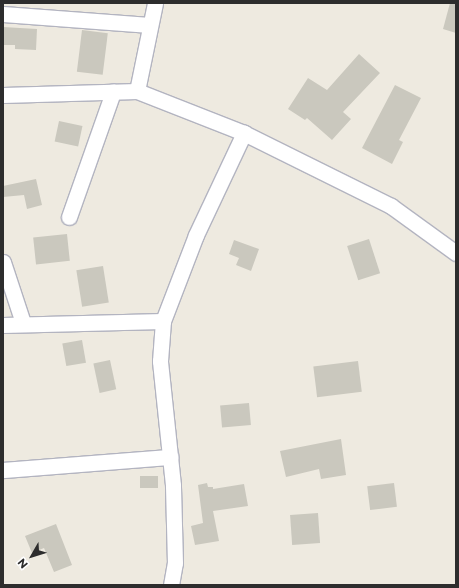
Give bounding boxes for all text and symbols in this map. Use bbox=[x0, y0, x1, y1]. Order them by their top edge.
north arrow bbox=[12, 536, 52, 576]
text: N bbox=[14, 556, 31, 571]

